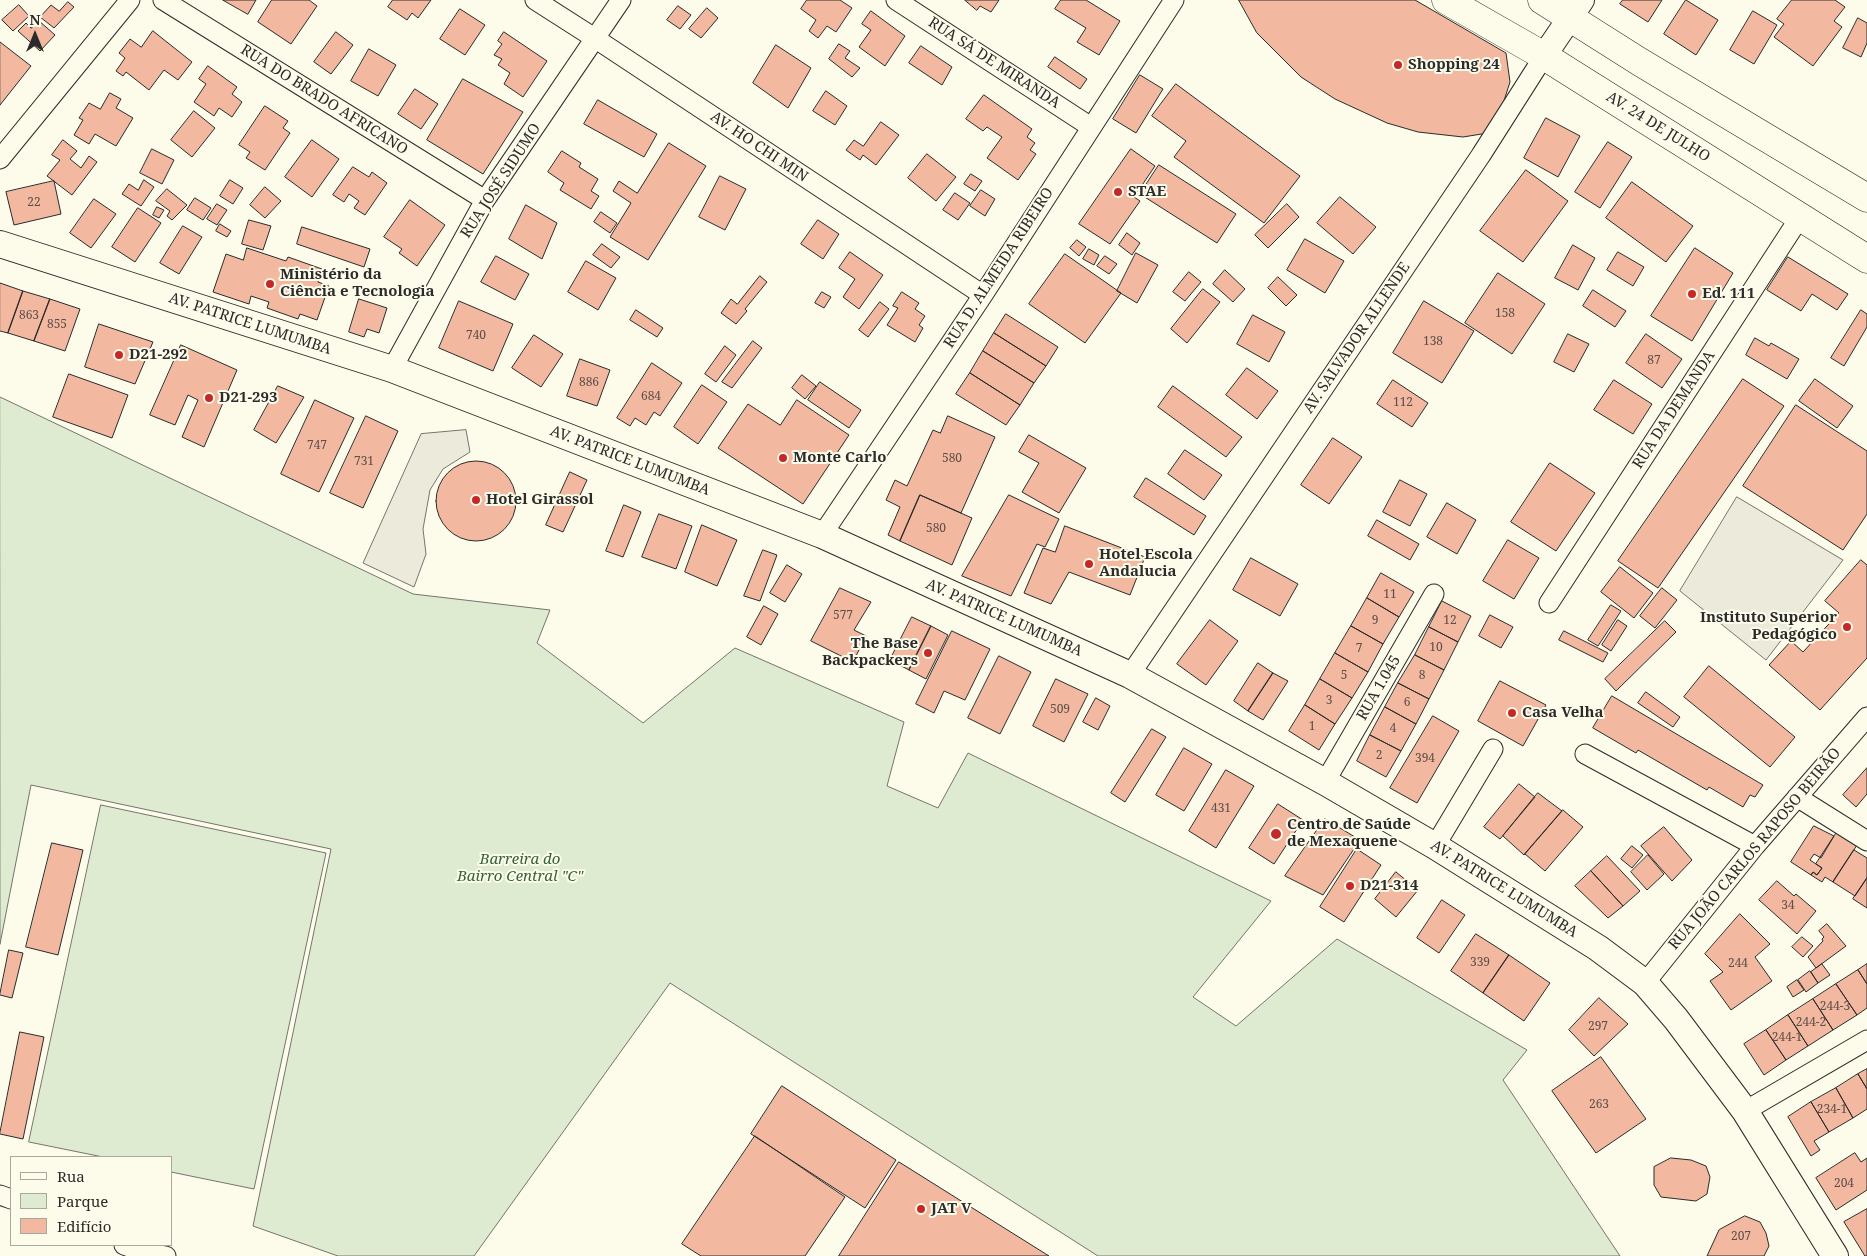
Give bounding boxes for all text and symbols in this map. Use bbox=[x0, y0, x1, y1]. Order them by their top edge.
north arrow bbox=[10, 10, 60, 60]
text: N bbox=[29, 10, 41, 29]
street label: RUA SÁ DE MIRANDA bbox=[925, 14, 1063, 112]
street label: RUA DO BRADO AFRICANO bbox=[237, 41, 411, 159]
place label: Shopping 24 bbox=[1408, 56, 1500, 74]
marker: Shopping 24 bbox=[1392, 59, 1404, 71]
street label: AV. 24 DE JULHO bbox=[1603, 88, 1713, 166]
street label: AV. HO CHI MIN bbox=[707, 108, 811, 186]
street label: RUA JOSÉ SIDUMO bbox=[457, 120, 545, 242]
place label: STAE bbox=[1128, 183, 1166, 201]
street label: RUA D. ALMEIDA RIBEIRO bbox=[940, 184, 1058, 352]
marker: STAE bbox=[1112, 186, 1124, 198]
house number: 22 bbox=[27, 196, 41, 210]
street label: AV. SALVADOR ALLENDE bbox=[1300, 259, 1414, 417]
place label: Ministério da Ciência e Tecnologia bbox=[280, 266, 435, 301]
marker: Ministério da Ciência e Tecnologia bbox=[264, 278, 276, 290]
place label: Ed. 111 bbox=[1702, 285, 1755, 303]
marker: Ed. 111 bbox=[1686, 288, 1698, 300]
street label: AV. PATRICE LUMUMBA bbox=[167, 289, 333, 359]
house number: 158 bbox=[1495, 307, 1515, 321]
house number: 863 bbox=[19, 309, 39, 323]
house number: 855 bbox=[47, 318, 67, 332]
house number: 740 bbox=[466, 329, 486, 343]
house number: 138 bbox=[1423, 335, 1443, 349]
place label: D21-292 bbox=[129, 346, 188, 364]
street label: RUA DA DEMANDA bbox=[1629, 348, 1719, 472]
marker: D21-292 bbox=[113, 349, 125, 361]
house number: 87 bbox=[1647, 354, 1661, 368]
house number: 886 bbox=[579, 376, 599, 390]
place label: D21-293 bbox=[219, 389, 278, 407]
house number: 684 bbox=[641, 390, 661, 404]
marker: D21-293 bbox=[203, 392, 215, 404]
house number: 112 bbox=[1393, 396, 1413, 410]
street label: AV. PATRICE LUMUMBA bbox=[548, 422, 712, 500]
house number: 747 bbox=[307, 439, 327, 453]
place label: Monte Carlo bbox=[793, 449, 886, 467]
marker: Monte Carlo bbox=[777, 452, 789, 464]
house number: 580 bbox=[942, 452, 962, 466]
house number: 731 bbox=[354, 455, 374, 469]
place label: Hotel Girassol bbox=[486, 491, 594, 509]
marker: Hotel Girassol bbox=[470, 494, 482, 506]
house number: 580 bbox=[926, 522, 946, 536]
place label: Hotel Escola Andalucia bbox=[1099, 546, 1193, 581]
marker: Hotel Escola Andalucia bbox=[1083, 558, 1095, 570]
street label: AV. PATRICE LUMUMBA bbox=[923, 575, 1085, 661]
house number: 11 bbox=[1383, 588, 1397, 602]
house number: 577 bbox=[833, 609, 853, 623]
place label: Instituto Superior Pedagógico bbox=[1700, 609, 1837, 644]
house number: 9 bbox=[1372, 614, 1378, 628]
house number: 12 bbox=[1443, 614, 1457, 628]
marker: Instituto Superior Pedagógico bbox=[1841, 621, 1853, 633]
place label: The Base Backpackers bbox=[822, 635, 918, 670]
house number: 10 bbox=[1429, 641, 1443, 655]
house number: 7 bbox=[1356, 642, 1362, 656]
marker: The Base Backpackers bbox=[922, 647, 934, 659]
street label: RUA 1.045 bbox=[1353, 652, 1405, 724]
house number: 5 bbox=[1341, 669, 1347, 683]
house number: 8 bbox=[1419, 669, 1425, 683]
house number: 3 bbox=[1326, 694, 1332, 708]
house number: 6 bbox=[1404, 696, 1410, 710]
house number: 509 bbox=[1050, 703, 1070, 717]
place label: Casa Velha bbox=[1522, 704, 1604, 722]
marker: Casa Velha bbox=[1506, 707, 1518, 719]
house number: 1 bbox=[1309, 720, 1315, 734]
house number: 4 bbox=[1390, 722, 1396, 736]
street label: RUA JOÃO CARLOS RAPOSO BEIRÃO bbox=[1665, 744, 1845, 954]
house number: 2 bbox=[1376, 749, 1382, 763]
house number: 394 bbox=[1415, 752, 1435, 766]
house number: 431 bbox=[1211, 802, 1231, 816]
place label: Centro de Saúde de Mexaquene bbox=[1287, 816, 1411, 851]
marker: Centro de Saúde de Mexaquene bbox=[1269, 827, 1283, 841]
street label: AV. PATRICE LUMUMBA bbox=[1427, 836, 1581, 942]
park label: Barreira do Bairro Central "C" bbox=[457, 851, 583, 886]
place label: D21-314 bbox=[1360, 877, 1419, 895]
marker: D21-314 bbox=[1344, 880, 1356, 892]
house number: 34 bbox=[1781, 899, 1795, 913]
house number: 339 bbox=[1470, 956, 1490, 970]
house number: 244 bbox=[1728, 957, 1748, 971]
house number: 244-3 bbox=[1820, 1000, 1850, 1014]
house number: 244-2 bbox=[1796, 1016, 1826, 1030]
house number: 297 bbox=[1588, 1020, 1608, 1034]
house number: 244-1 bbox=[1772, 1031, 1802, 1045]
house number: 263 bbox=[1589, 1098, 1609, 1112]
house number: 234-1 bbox=[1817, 1103, 1847, 1117]
legend bbox=[10, 1156, 172, 1246]
text: Rua bbox=[57, 1166, 85, 1186]
house number: 204 bbox=[1834, 1177, 1854, 1191]
text: Parque bbox=[57, 1191, 108, 1211]
place label: JAT V bbox=[931, 1200, 971, 1218]
marker: JAT V bbox=[915, 1203, 927, 1215]
text: Edifício bbox=[57, 1216, 112, 1236]
house number: 207 bbox=[1731, 1230, 1751, 1244]

